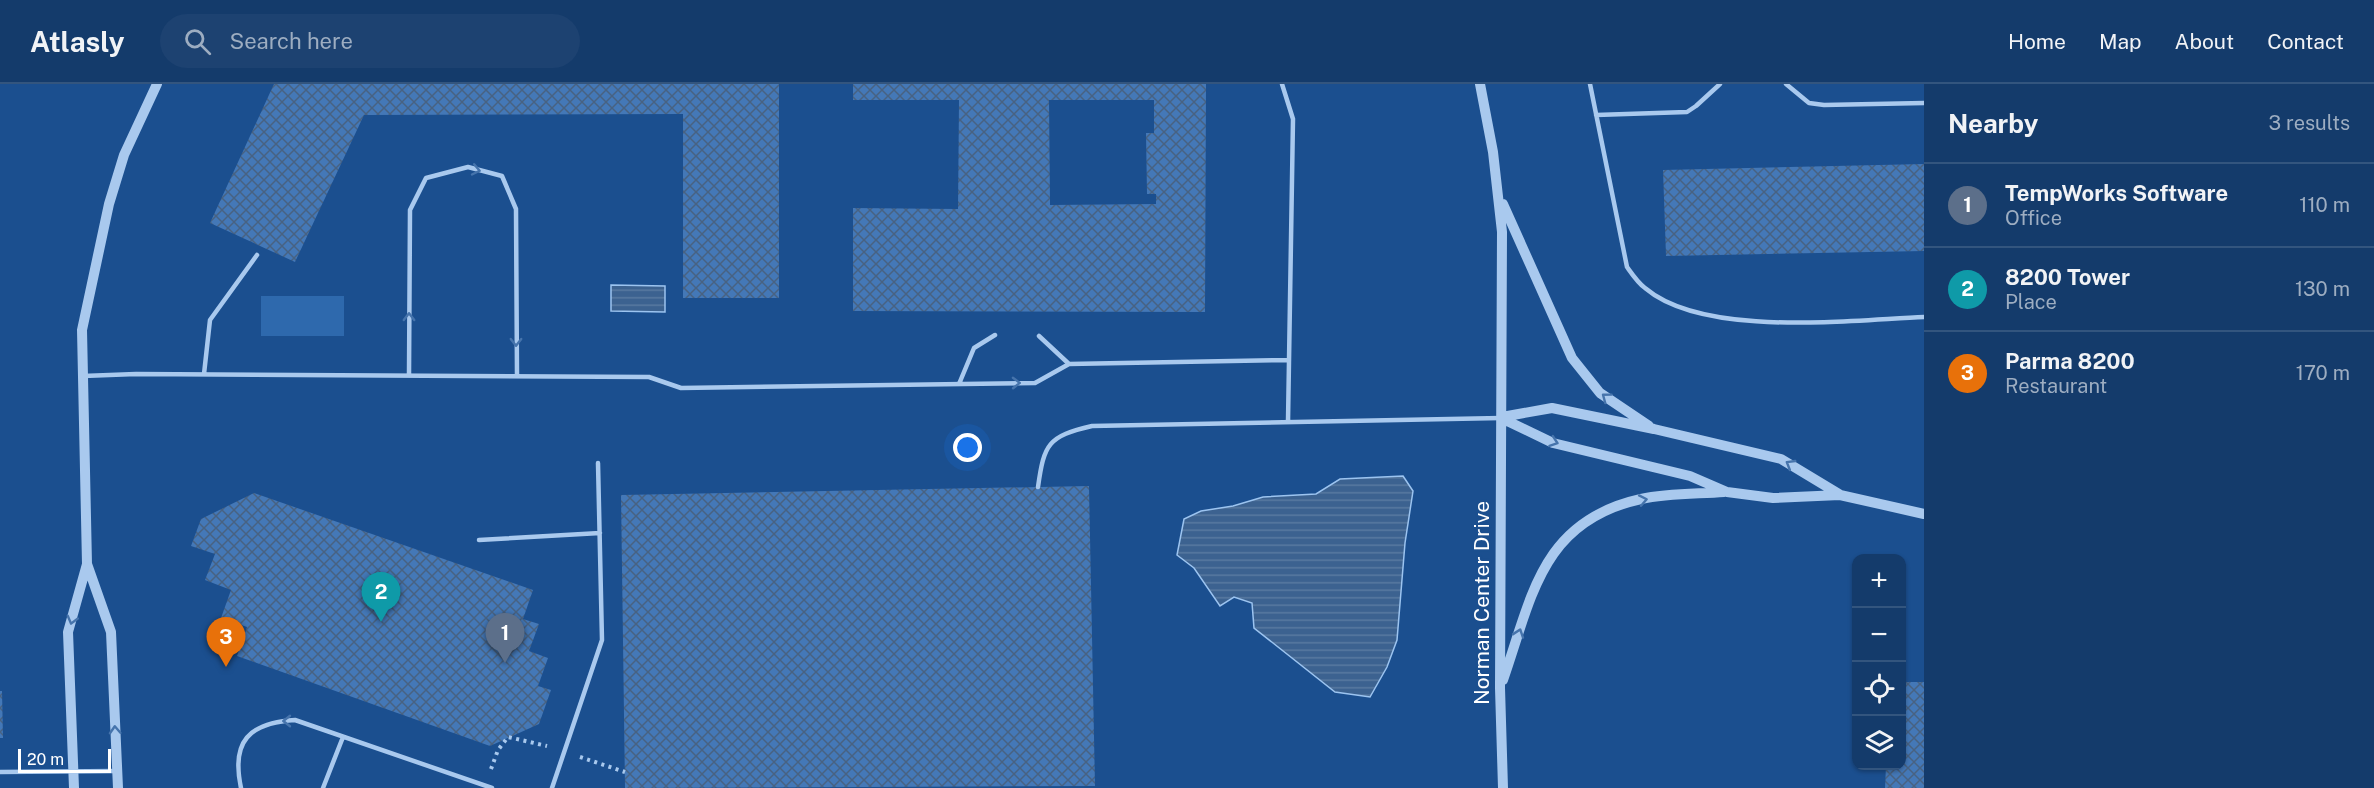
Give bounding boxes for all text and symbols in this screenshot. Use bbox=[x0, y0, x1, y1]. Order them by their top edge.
search box bbox=[160, 14, 580, 68]
text: Atlasly bbox=[30, 25, 124, 58]
icon: search bbox=[181, 25, 214, 58]
text: Search here bbox=[229, 28, 353, 54]
text: Home bbox=[2008, 29, 2066, 54]
text: Map bbox=[2099, 29, 2142, 54]
text: About bbox=[2175, 29, 2234, 54]
text: Contact bbox=[2267, 29, 2344, 54]
text: Nearby bbox=[1948, 108, 2038, 139]
text: 3 results bbox=[2269, 111, 2350, 135]
one-way arrow bbox=[471, 163, 481, 176]
text: TempWorks Software bbox=[2005, 180, 2228, 206]
text: 1 bbox=[1963, 193, 1972, 217]
text: 110 m bbox=[2299, 193, 2350, 217]
text: Office bbox=[2005, 206, 2062, 230]
text: 8200 Tower bbox=[2005, 264, 2130, 290]
text: 2 bbox=[1961, 277, 1974, 301]
text: 130 m bbox=[2295, 277, 2350, 301]
text: Place bbox=[2005, 290, 2057, 314]
one-way arrow bbox=[403, 312, 415, 321]
one-way arrow bbox=[510, 337, 522, 346]
text: Parma 8200 bbox=[2005, 348, 2135, 374]
text: 3 bbox=[1961, 361, 1974, 385]
text: 170 m bbox=[2296, 361, 2350, 385]
text: Restaurant bbox=[2005, 374, 2107, 398]
one-way arrow bbox=[1012, 377, 1021, 389]
one-way arrow bbox=[1602, 393, 1613, 404]
your location bbox=[953, 433, 982, 462]
one-way arrow bbox=[1548, 435, 1559, 448]
one-way arrow bbox=[1786, 460, 1796, 472]
one-way arrow bbox=[1638, 494, 1648, 507]
street label: Norman Center Drive bbox=[1469, 501, 1494, 705]
map controls bbox=[1852, 554, 1906, 770]
button: + bbox=[1852, 554, 1906, 608]
pin: 2 bbox=[362, 572, 400, 622]
button: − bbox=[1852, 608, 1906, 662]
pin: 1 bbox=[486, 614, 524, 663]
one-way arrow bbox=[66, 615, 79, 625]
pin: 3 bbox=[206, 618, 246, 667]
one-way arrow bbox=[1512, 628, 1525, 639]
button: locate bbox=[1852, 662, 1906, 716]
one-way arrow bbox=[283, 715, 292, 727]
button: layers bbox=[1852, 716, 1906, 770]
one-way arrow bbox=[109, 725, 122, 734]
scale bar bbox=[18, 746, 111, 774]
text: 20 m bbox=[27, 750, 64, 769]

